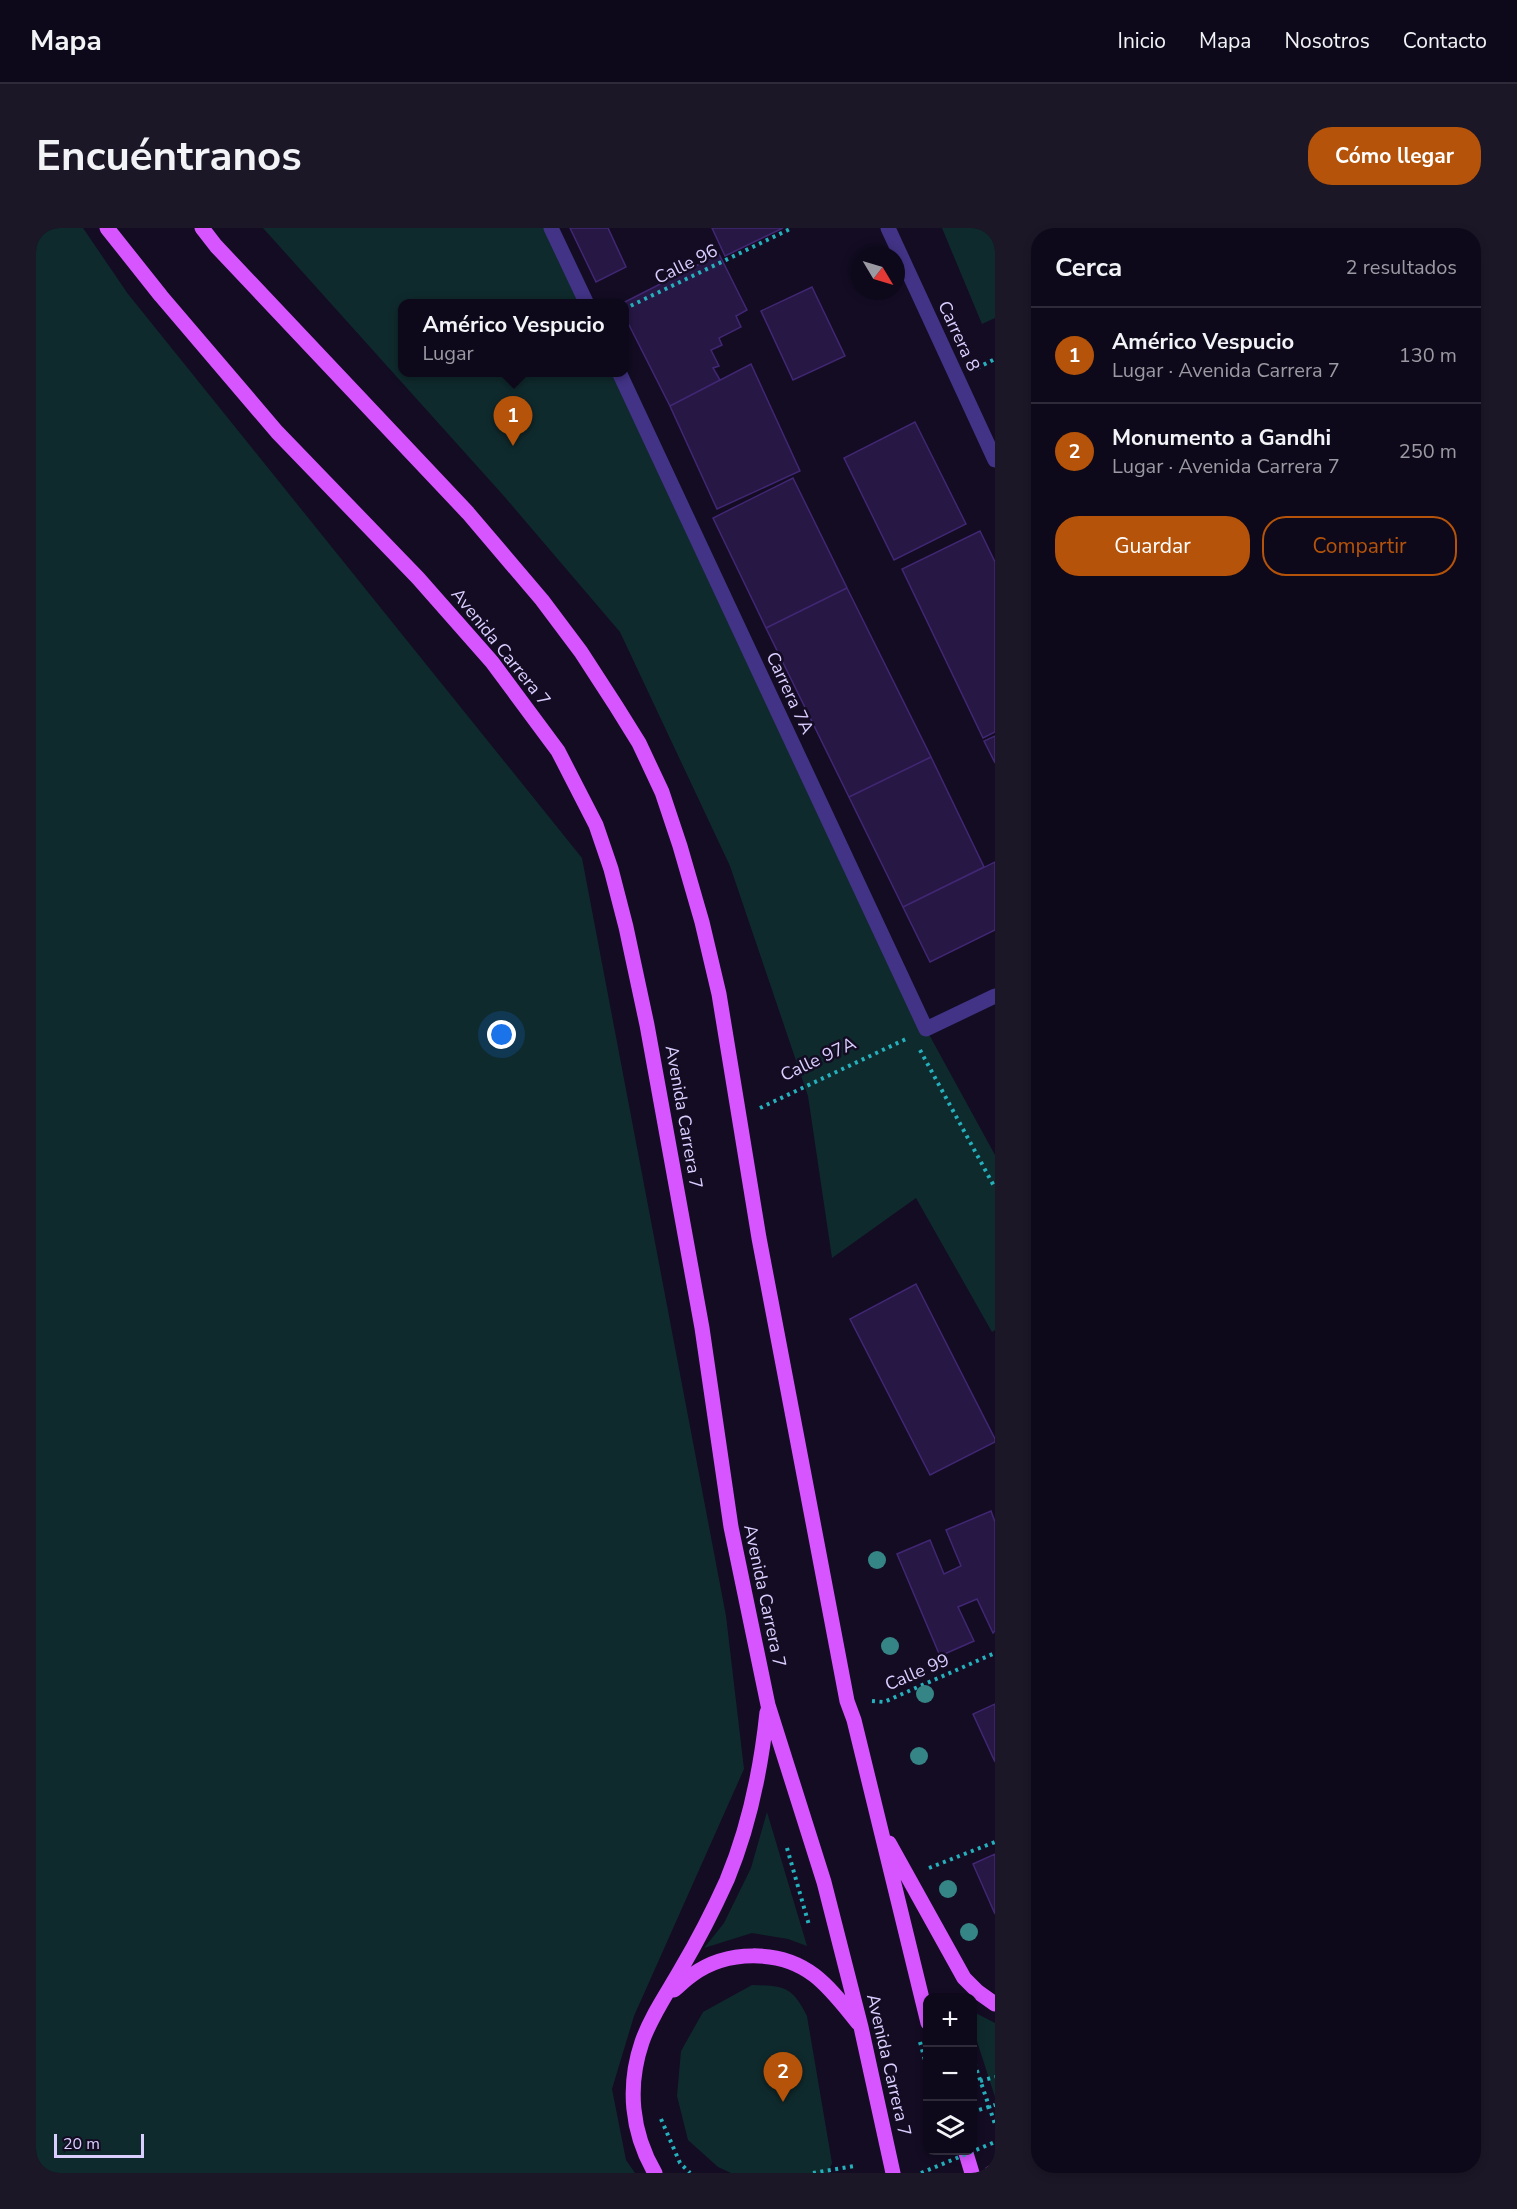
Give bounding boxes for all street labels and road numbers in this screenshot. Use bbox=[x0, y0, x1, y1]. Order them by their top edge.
street label: Calle 96 bbox=[650, 238, 722, 290]
street label: Carrera 8 bbox=[932, 297, 986, 375]
street label: Avenida Carrera 7 bbox=[446, 583, 556, 711]
street label: Carrera 7A bbox=[760, 648, 820, 738]
street label: Calle 97A bbox=[776, 1031, 860, 1087]
street label: Avenida Carrera 7 bbox=[660, 1043, 708, 1191]
street label: Avenida Carrera 7 bbox=[738, 1522, 792, 1670]
street label: Calle 99 bbox=[881, 1648, 953, 1696]
street label: Avenida Carrera 7 bbox=[861, 1991, 917, 2139]

